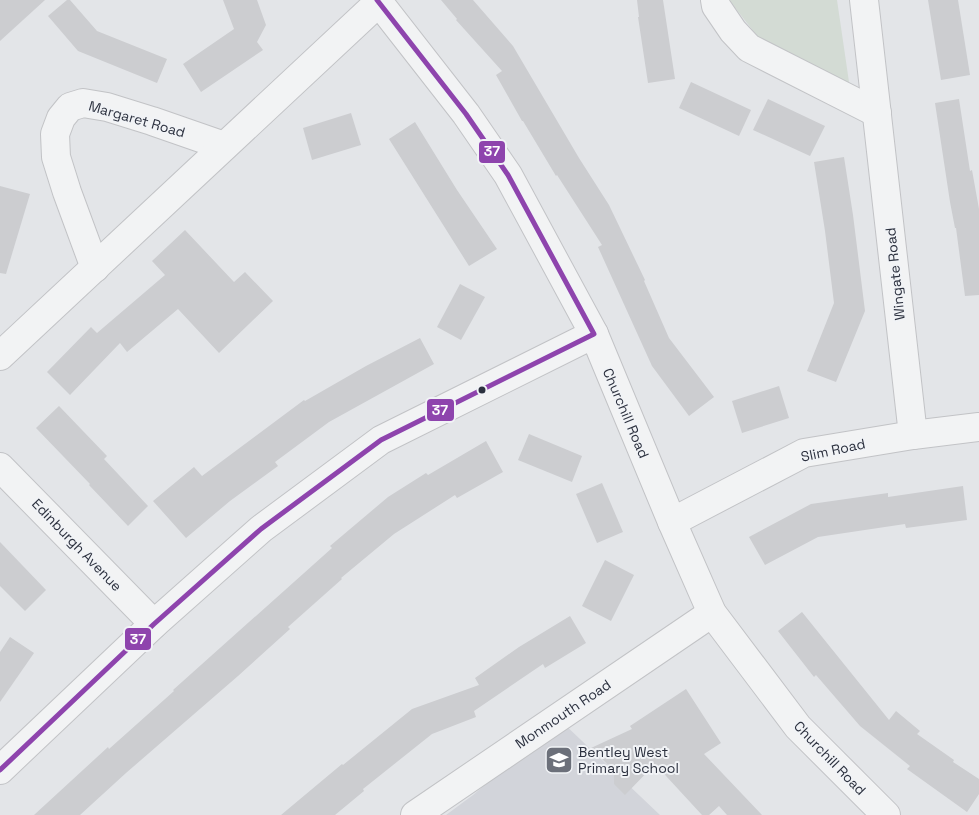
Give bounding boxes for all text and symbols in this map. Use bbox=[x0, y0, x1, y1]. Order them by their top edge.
street label: Margaret Road bbox=[87, 97, 187, 141]
line badge: 37 bbox=[478, 140, 506, 164]
text: 37 bbox=[484, 142, 500, 160]
street label: Wingate Road bbox=[881, 227, 909, 321]
street label: Churchill Road bbox=[599, 365, 653, 461]
unlabelled marker bbox=[477, 385, 487, 395]
line badge: 37 bbox=[426, 398, 455, 422]
text: 37 bbox=[432, 401, 448, 419]
street label: Slim Road bbox=[799, 434, 867, 466]
street label: Edinburgh Avenue bbox=[28, 495, 126, 595]
line badge: 37 bbox=[124, 627, 152, 651]
text: 37 bbox=[130, 630, 146, 648]
street label: Monmouth Road bbox=[512, 675, 614, 753]
street label: Churchill Road bbox=[790, 717, 870, 799]
place label: Bentley West Primary School bbox=[578, 743, 679, 777]
school or university icon: Bentley West Primary School bbox=[544, 745, 574, 775]

